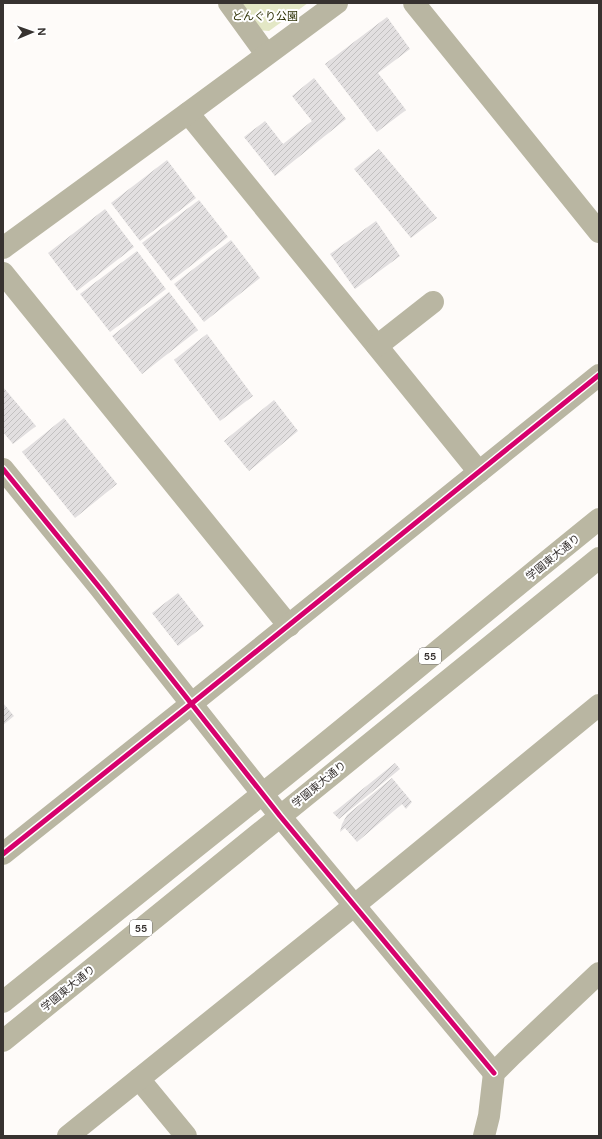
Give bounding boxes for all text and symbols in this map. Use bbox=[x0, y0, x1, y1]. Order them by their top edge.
park label: どんぐり公園 bbox=[232, 9, 298, 23]
north arrow bbox=[12, 12, 52, 52]
text: N bbox=[35, 27, 49, 36]
street label: 学園東大通り bbox=[523, 531, 583, 583]
road number: 55 bbox=[419, 648, 441, 664]
street label: 学園東大通り bbox=[289, 758, 349, 810]
road number: 55 bbox=[130, 920, 152, 936]
street label: 学園東大通り bbox=[38, 962, 98, 1014]

